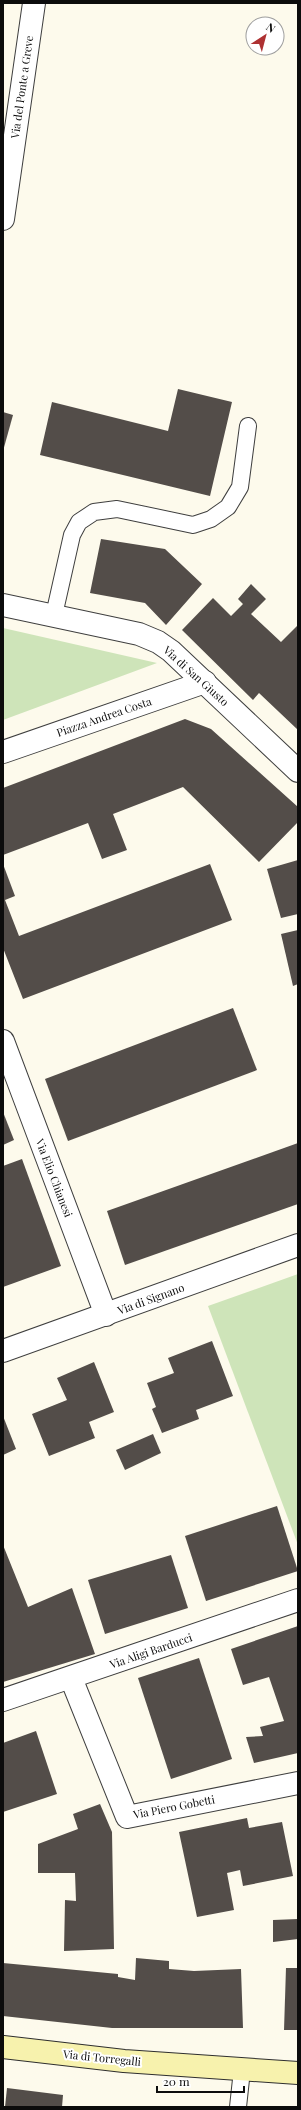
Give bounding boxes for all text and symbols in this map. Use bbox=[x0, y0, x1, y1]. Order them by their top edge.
north arrow bbox=[245, 16, 285, 56]
text: N bbox=[264, 19, 279, 36]
street label: Via del Ponte a Greve bbox=[7, 34, 36, 140]
street label: Via di San Giusto bbox=[160, 642, 232, 709]
street label: Piazza Andrea Costa bbox=[54, 693, 154, 740]
street label: Via Elio Chianesi bbox=[32, 1136, 76, 1219]
street label: Via di Signano bbox=[114, 1280, 186, 1318]
street label: Via Aligi Barducci bbox=[107, 1629, 194, 1672]
street label: Via Piero Gobetti bbox=[131, 1791, 216, 1822]
street label: Via di Torregalli bbox=[61, 2046, 142, 2069]
scale bar bbox=[157, 2068, 244, 2094]
text: 20 m bbox=[163, 2073, 190, 2089]

